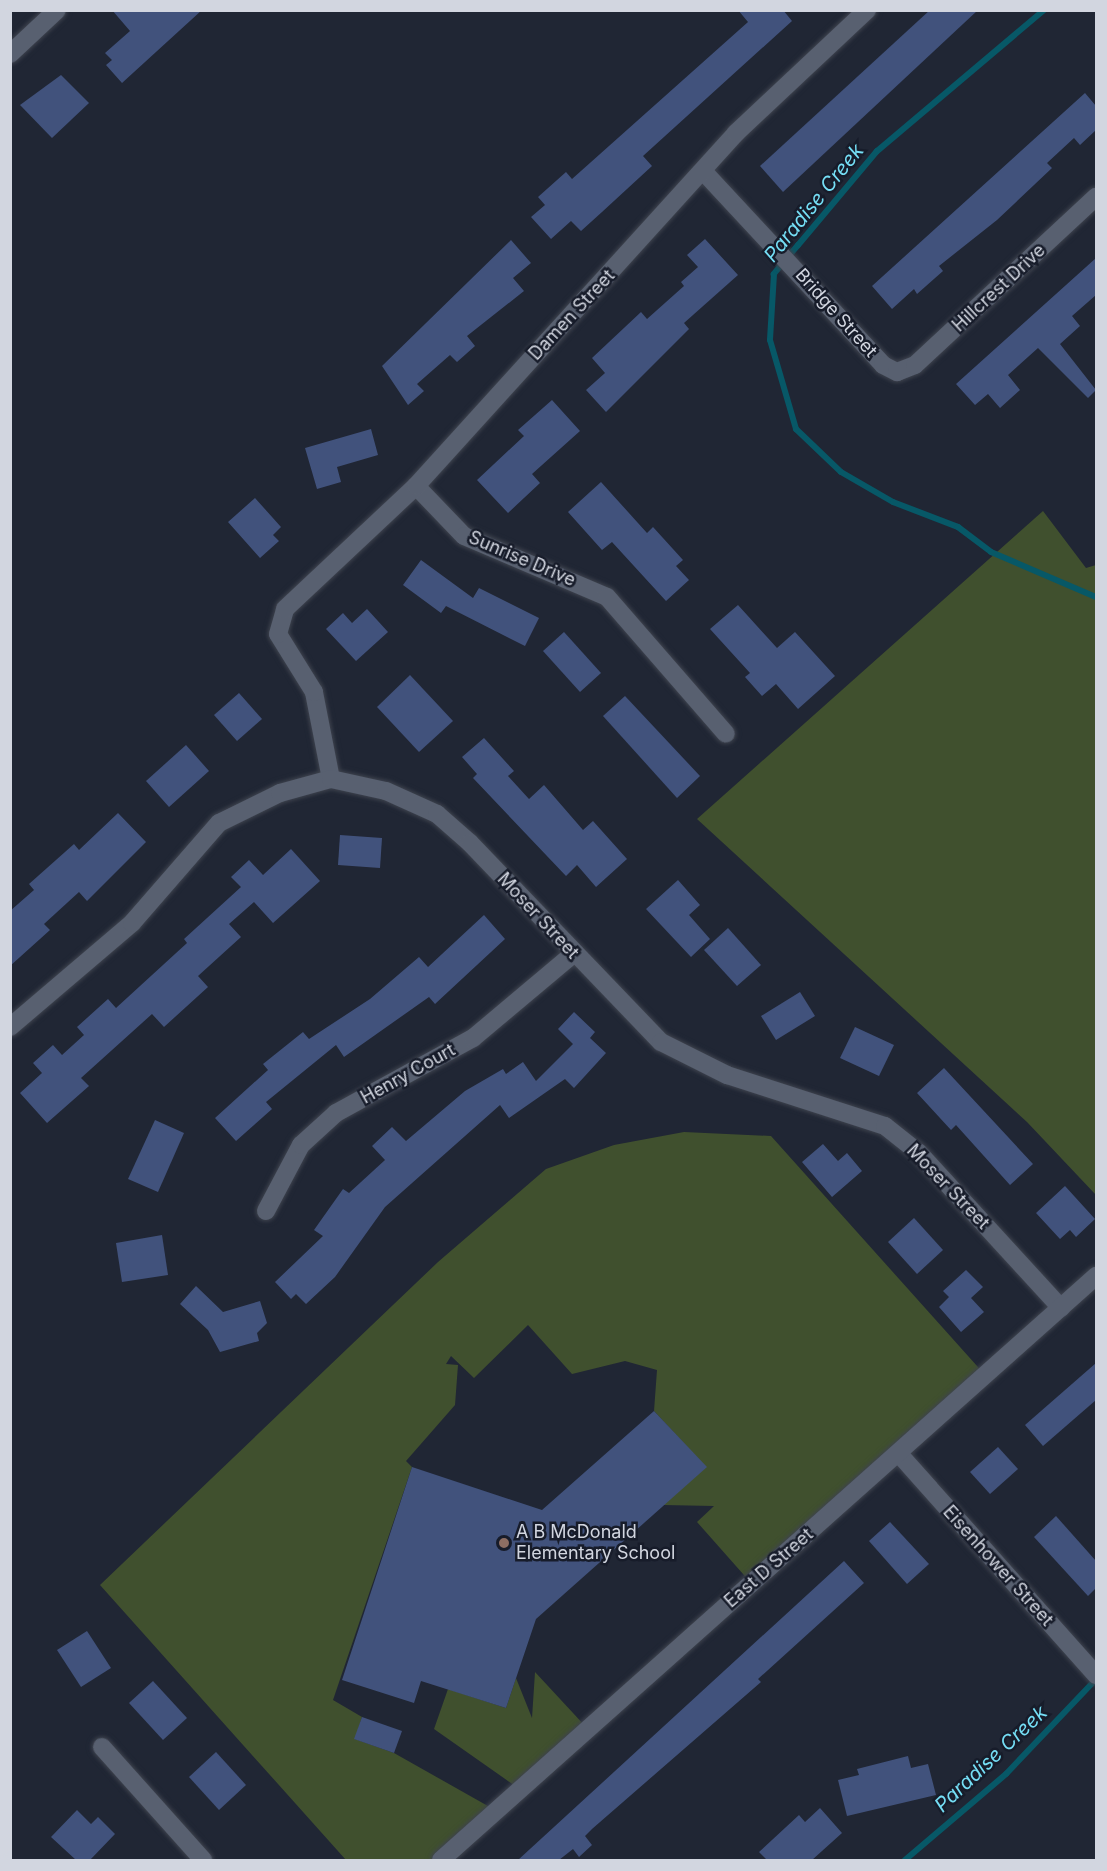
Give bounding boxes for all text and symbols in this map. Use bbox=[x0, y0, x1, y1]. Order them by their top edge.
water label: Paradise Creek bbox=[759, 139, 869, 267]
street label: Hillcrest Drive bbox=[948, 240, 1050, 336]
street label: Bridge Street bbox=[791, 264, 881, 362]
street label: Damen Street bbox=[525, 265, 619, 365]
street label: Sunrise Drive bbox=[465, 527, 579, 591]
street label: Moser Street bbox=[493, 869, 583, 963]
street label: Henry Court bbox=[357, 1039, 459, 1109]
street label: Moser Street bbox=[902, 1140, 994, 1234]
street label: Eisenhower Street bbox=[938, 1501, 1058, 1631]
place label: A B McDonald Elementary School bbox=[516, 1522, 675, 1564]
street label: East D Street bbox=[720, 1524, 818, 1612]
marker: A B McDonald Elementary School bbox=[497, 1536, 511, 1550]
water label: Paradise Creek bbox=[930, 1701, 1052, 1817]

